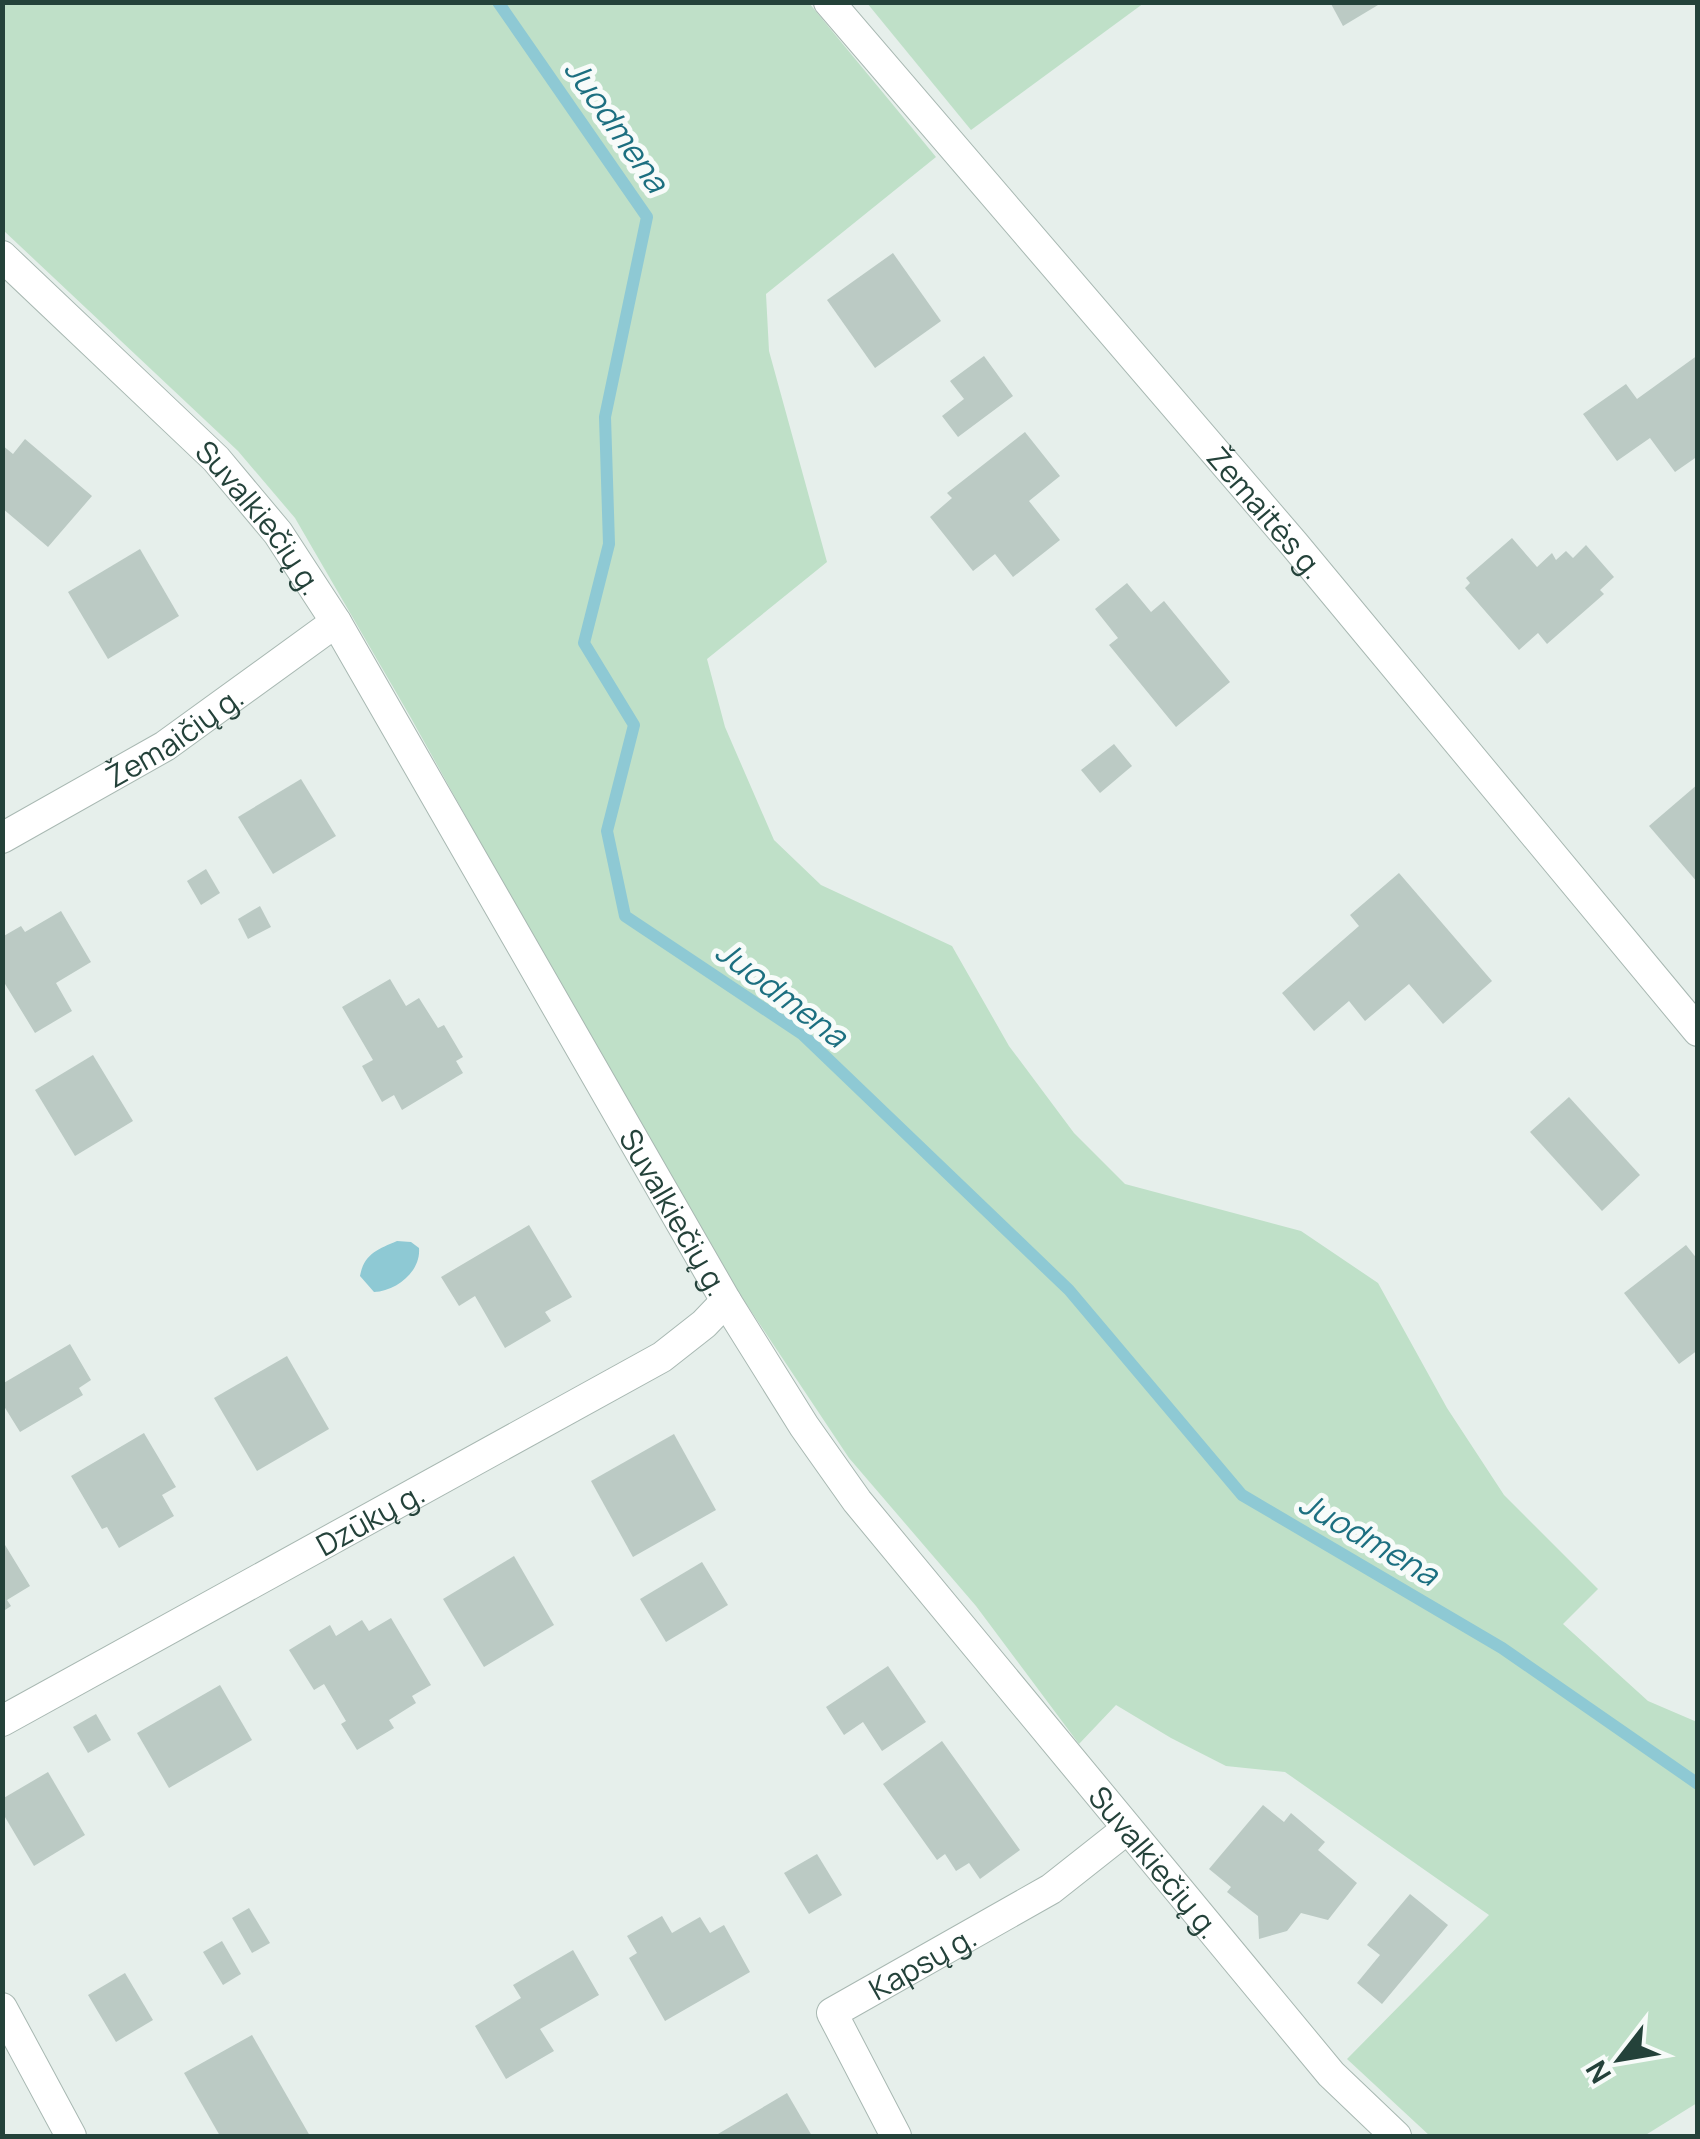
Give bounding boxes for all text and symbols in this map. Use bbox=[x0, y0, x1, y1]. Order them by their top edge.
water label: Juodmena bbox=[555, 49, 680, 202]
street label: Suvalkiečių g. bbox=[187, 430, 333, 602]
street label: Žemaitės g. bbox=[1198, 437, 1334, 587]
street label: Žemaičių g. bbox=[98, 676, 251, 796]
water label: Juodmena bbox=[707, 929, 858, 1058]
street label: Suvalkiečių g. bbox=[611, 1121, 739, 1303]
street label: Dzūkų g. bbox=[308, 1472, 431, 1565]
water label: Juodmena bbox=[1291, 1481, 1449, 1597]
street label: Suvalkiečių g. bbox=[1080, 1777, 1230, 1946]
street label: Kapsų g. bbox=[861, 1915, 983, 2009]
north arrow bbox=[1570, 2009, 1670, 2109]
text: N bbox=[1576, 2054, 1619, 2091]

